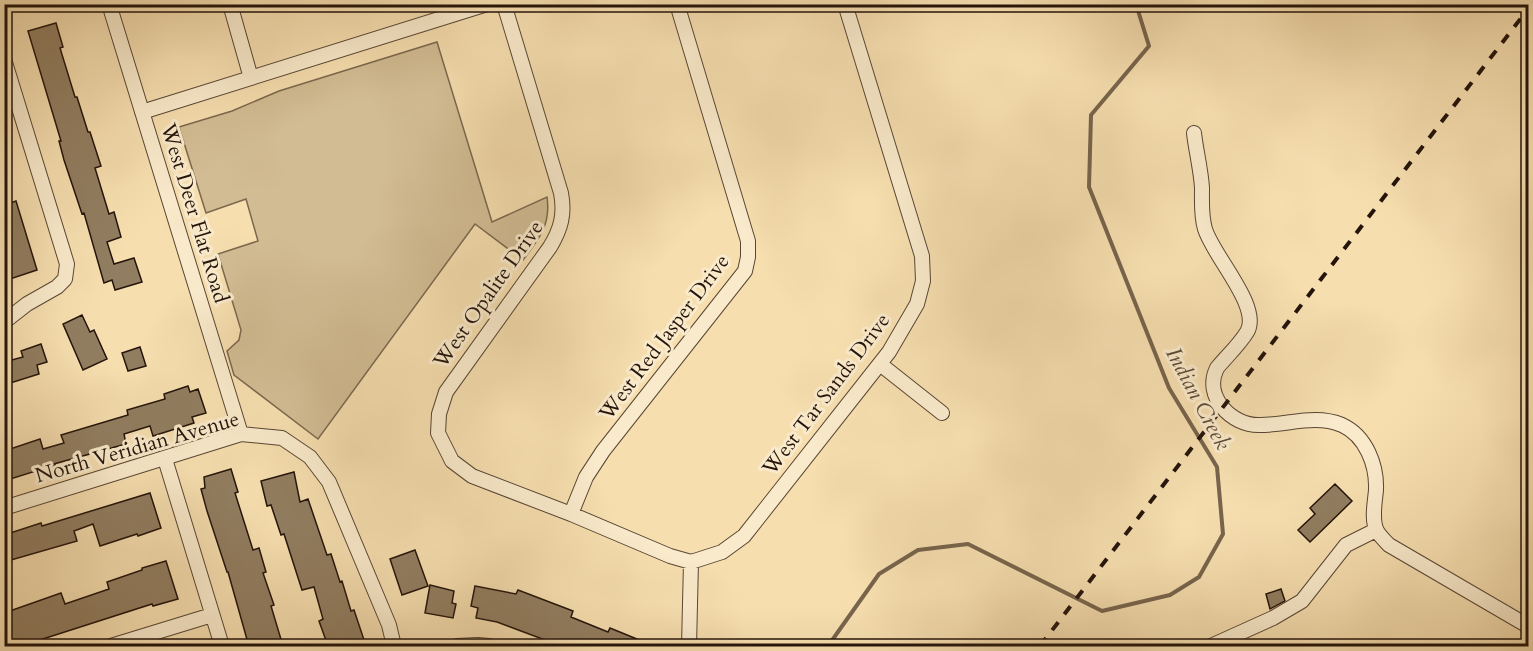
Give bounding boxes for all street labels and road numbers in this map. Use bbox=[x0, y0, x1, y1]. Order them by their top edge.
street label: West Deer Flat Road bbox=[153, 119, 236, 306]
street label: West Opalite Drive bbox=[426, 215, 550, 375]
street label: West Red Jasper Drive bbox=[592, 248, 736, 427]
street label: West Tar Sands Drive bbox=[755, 307, 897, 482]
street label: North Veridian Avenue bbox=[32, 404, 243, 491]

